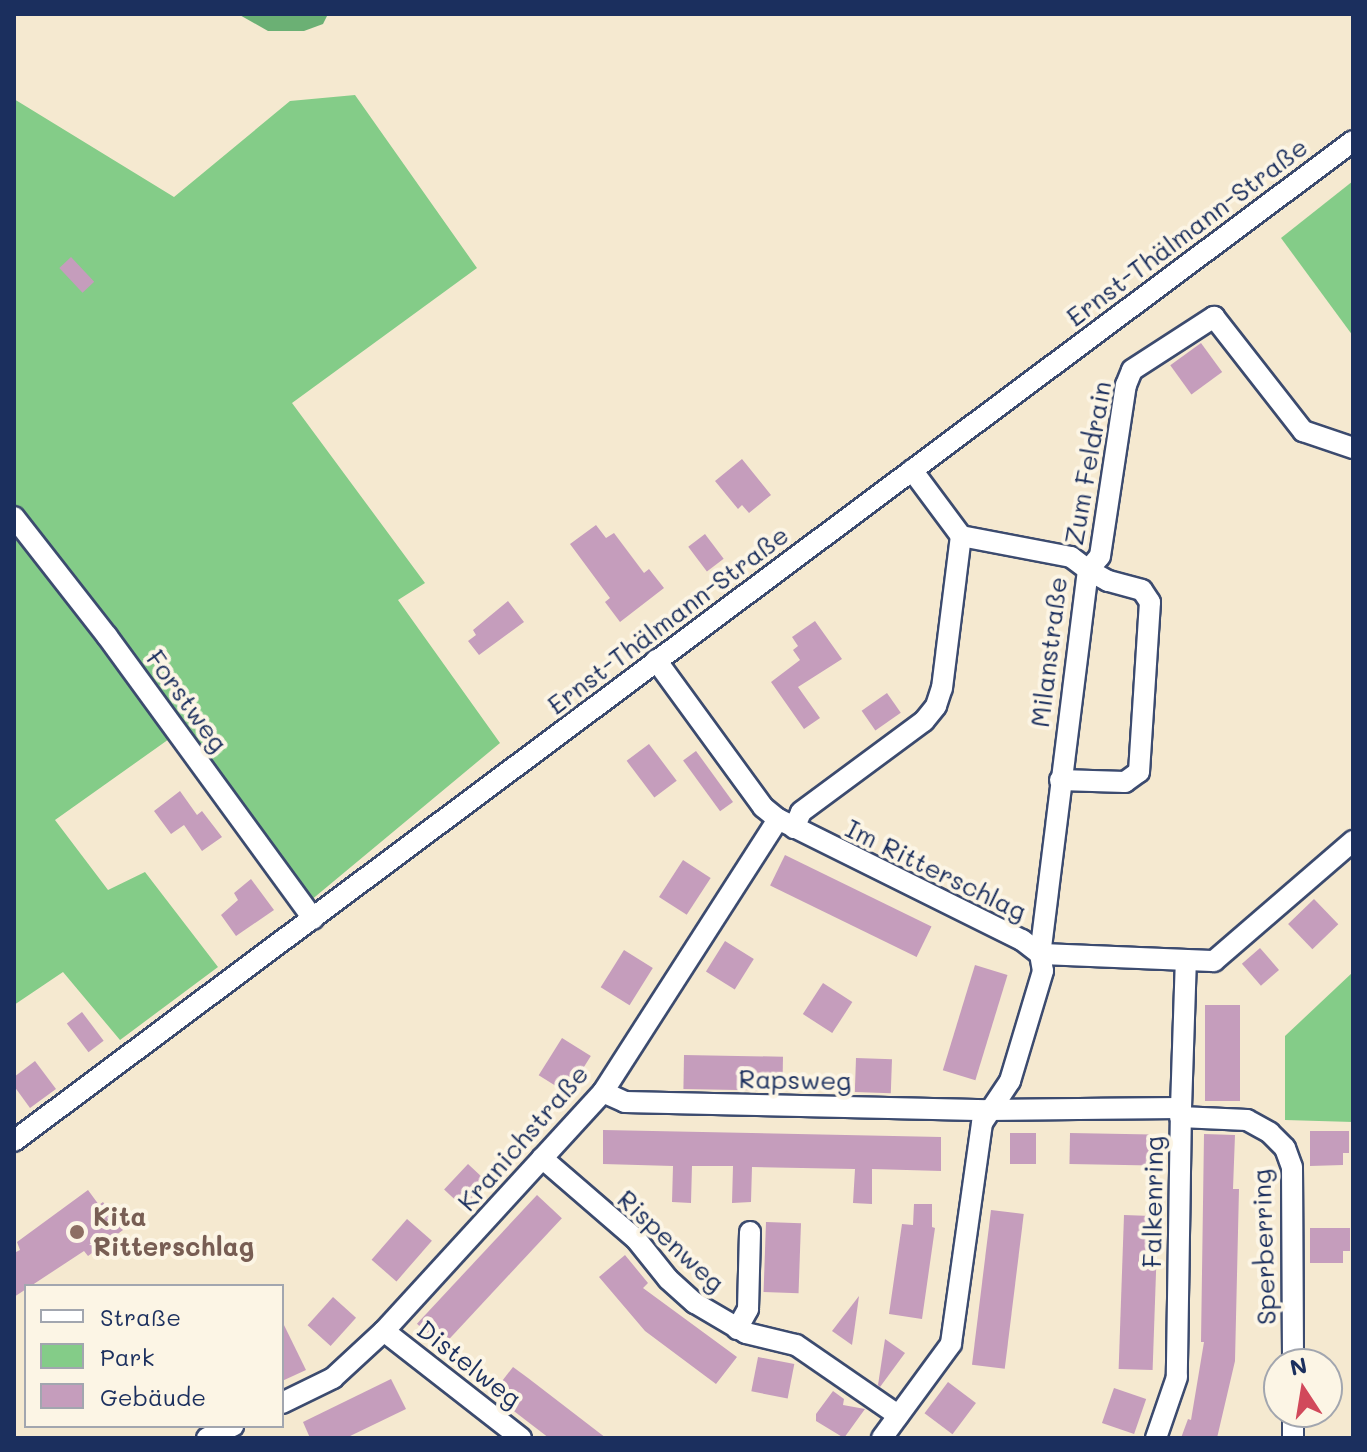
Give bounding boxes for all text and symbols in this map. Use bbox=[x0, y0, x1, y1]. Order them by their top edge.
street label: Ernst-Thälmann-Straße bbox=[1060, 131, 1314, 333]
street label: Zum Feldrain bbox=[1058, 379, 1118, 547]
street label: Ernst-Thälmann-Straße bbox=[541, 519, 795, 721]
street label: Milanstraße bbox=[1024, 575, 1074, 729]
street label: Forstweg bbox=[140, 644, 234, 758]
street label: Im Ritterschlag bbox=[840, 813, 1032, 927]
street label: Kranichstraße bbox=[451, 1059, 595, 1217]
street label: Rapsweg bbox=[738, 1063, 852, 1097]
street label: Falkenring bbox=[1136, 1136, 1170, 1268]
street label: Sperberring bbox=[1246, 1168, 1282, 1326]
street label: Rispenweg bbox=[611, 1184, 731, 1298]
place label: Kita Ritterschlag bbox=[93, 1201, 254, 1262]
marker: Kita Ritterschlag bbox=[68, 1223, 86, 1241]
legend bbox=[24, 1284, 284, 1428]
text: Straße bbox=[100, 1301, 181, 1332]
street label: Distelweg bbox=[411, 1314, 527, 1414]
text: Park bbox=[100, 1341, 154, 1372]
north arrow bbox=[1263, 1348, 1343, 1428]
text: N bbox=[1287, 1350, 1309, 1382]
text: Gebäude bbox=[100, 1381, 206, 1412]

